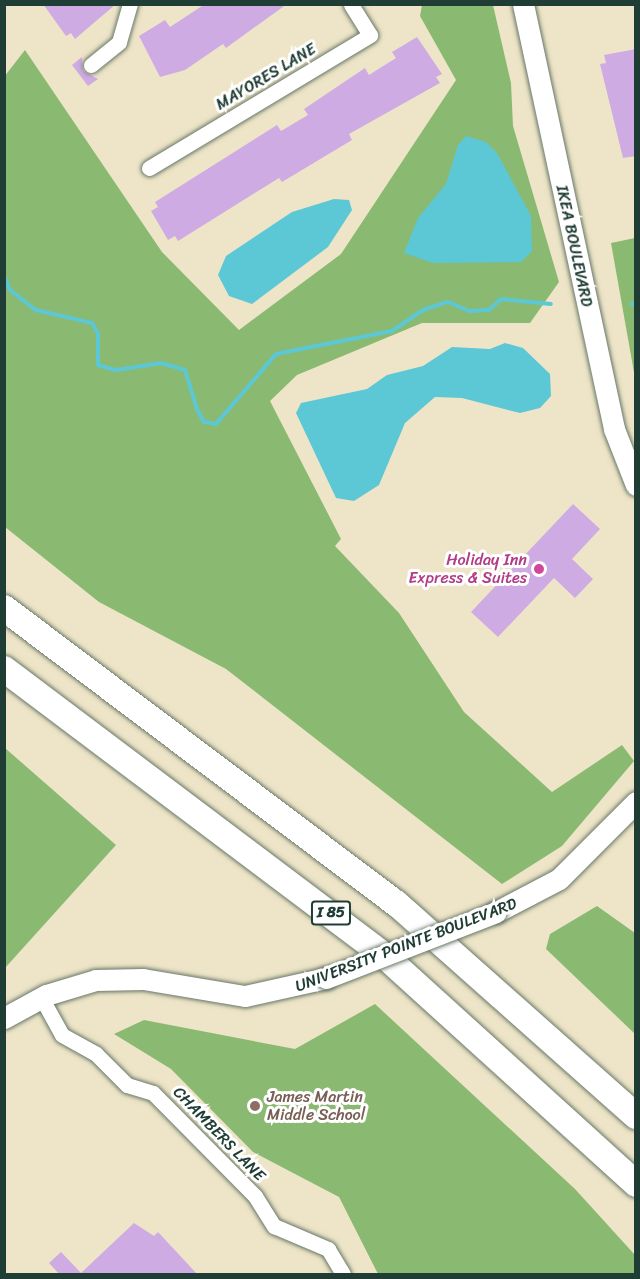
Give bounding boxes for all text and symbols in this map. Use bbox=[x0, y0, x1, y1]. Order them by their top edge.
street label: MAYORES LANE bbox=[212, 40, 320, 114]
street label: IKEA BOULEVARD bbox=[552, 182, 596, 310]
place label: Holiday Inn Express & Suites bbox=[408, 550, 527, 588]
marker: Holiday Inn Express & Suites bbox=[532, 562, 546, 576]
street label: UNIVERSITY POINTE BOULEVARD bbox=[292, 894, 520, 996]
road number: I 85 bbox=[310, 901, 352, 925]
street label: CHAMBERS LANE bbox=[169, 1083, 269, 1185]
place label: James Martin Middle School bbox=[267, 1087, 366, 1125]
marker: James Martin Middle School bbox=[248, 1099, 262, 1113]

